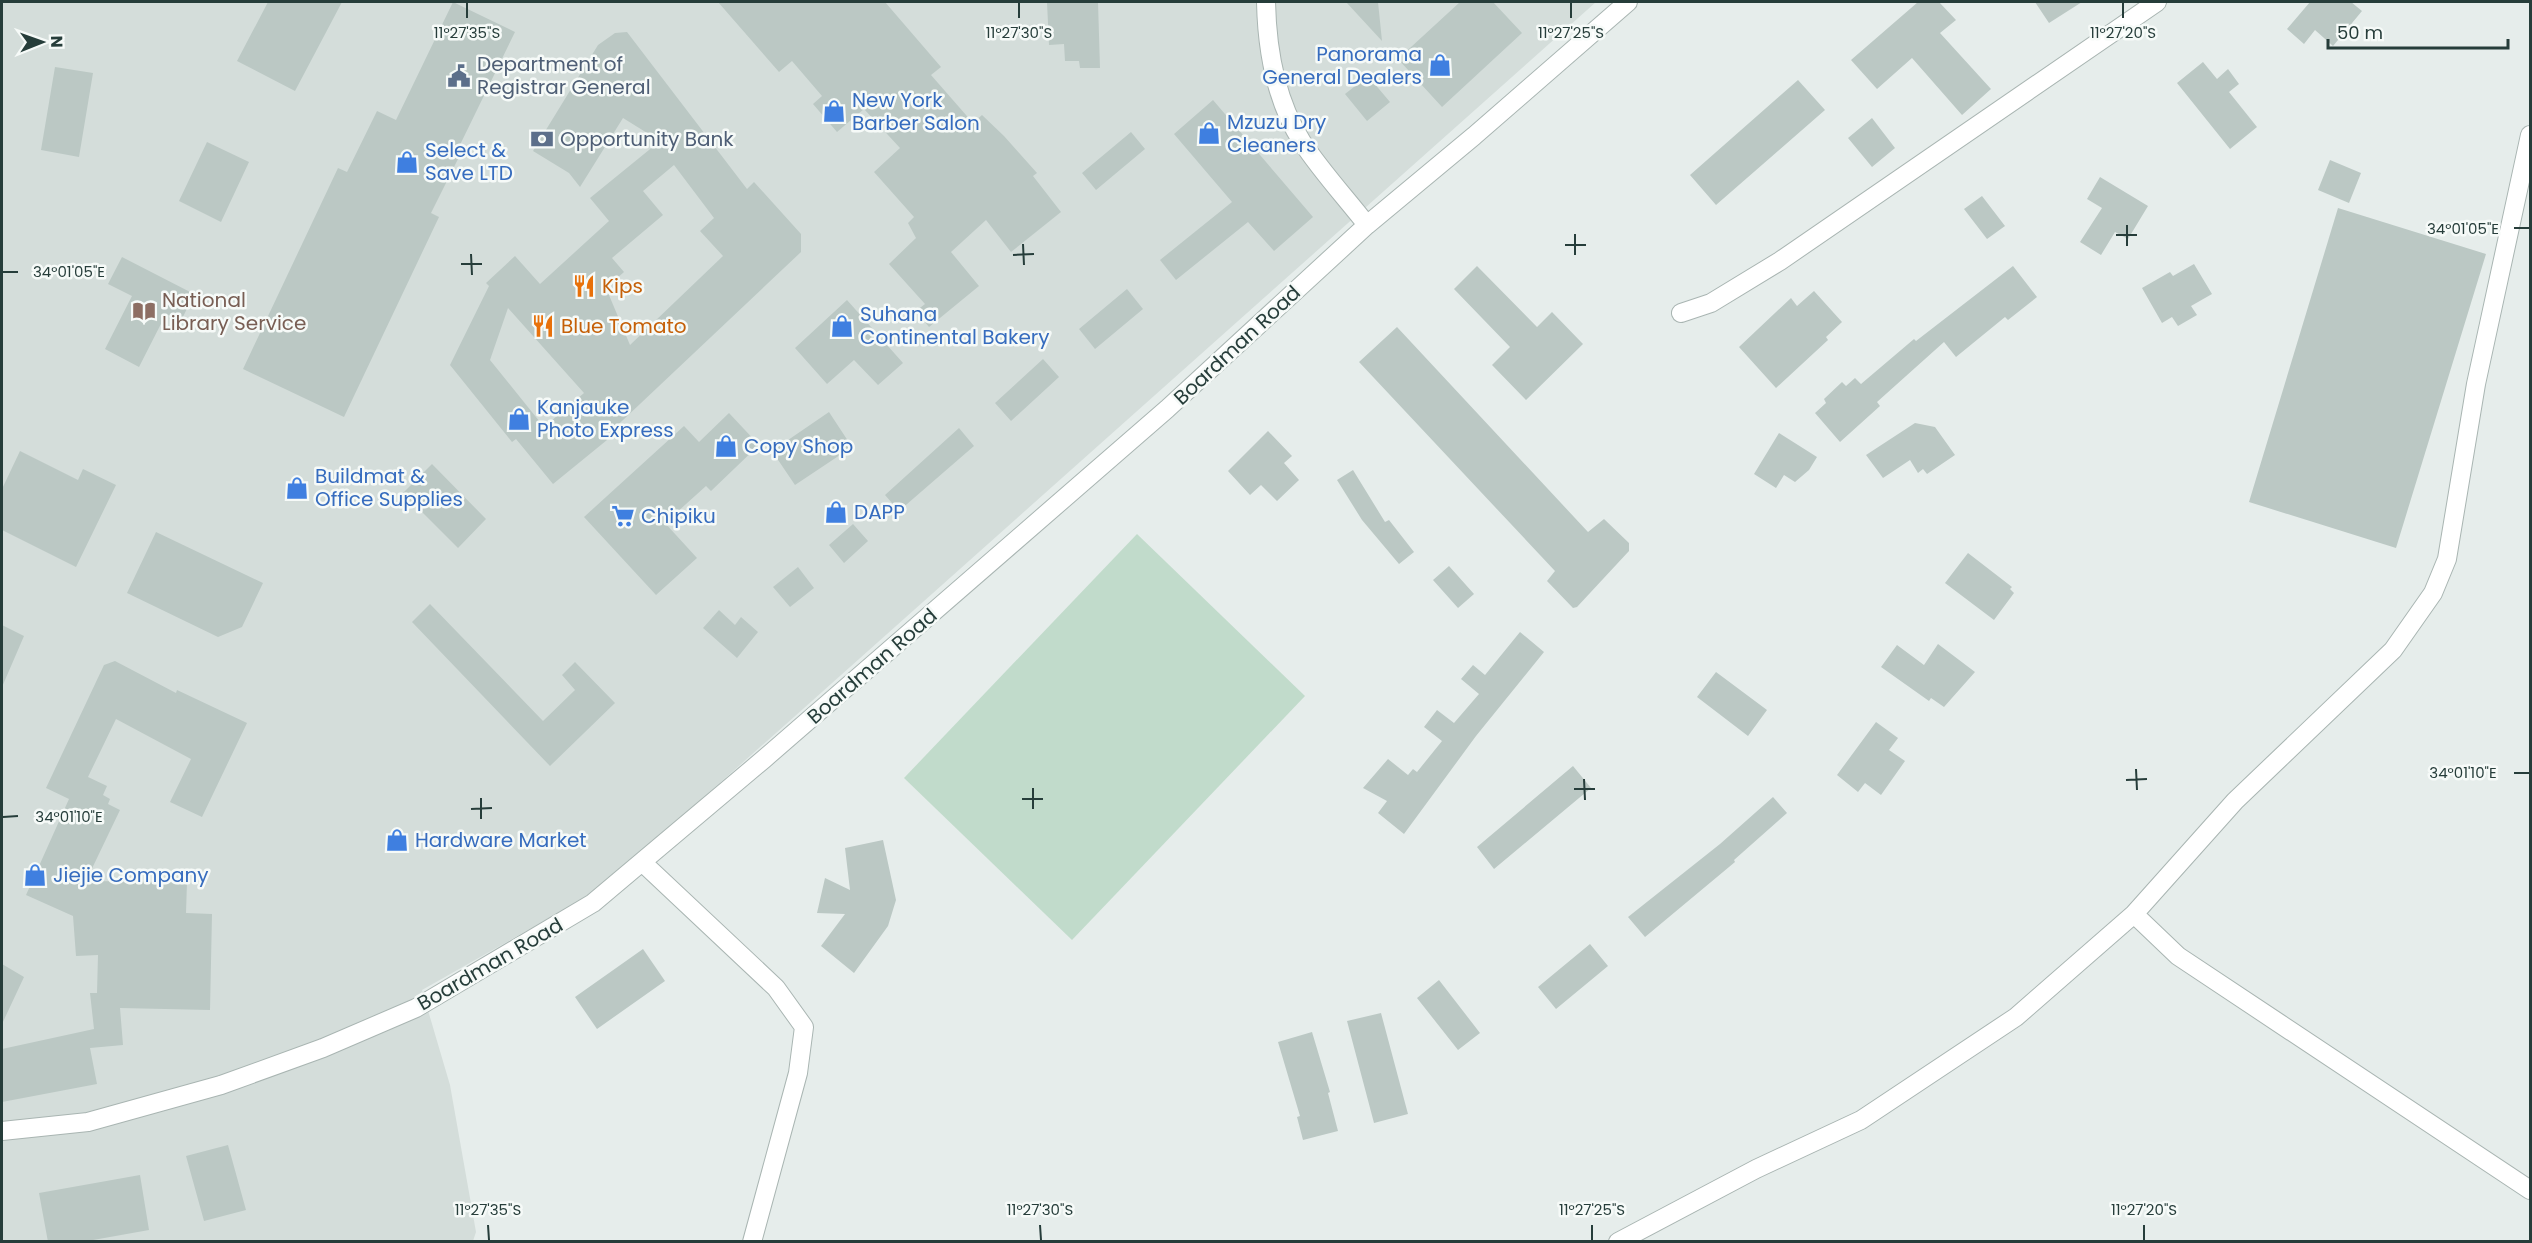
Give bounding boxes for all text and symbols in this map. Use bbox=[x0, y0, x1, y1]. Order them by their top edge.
north arrow bbox=[12, 12, 72, 72]
scale bar bbox=[2328, 12, 2508, 50]
text: 50 m bbox=[2337, 20, 2383, 45]
text: 11°27'35"S bbox=[434, 22, 500, 43]
text: 11°27'30"S bbox=[986, 22, 1052, 43]
text: 11°27'25"S bbox=[1538, 22, 1604, 43]
text: 11°27'20"S bbox=[2090, 22, 2156, 43]
text: N bbox=[45, 36, 68, 48]
place label: Panorama General Dealers bbox=[1262, 40, 1422, 91]
place label: Department of Registrar General bbox=[477, 50, 651, 101]
shop icon: Panorama General Dealers bbox=[1427, 52, 1453, 78]
public building icon: Department of Registrar General bbox=[446, 63, 472, 89]
place label: New York Barber Salon bbox=[852, 86, 980, 137]
shop icon: New York Barber Salon bbox=[821, 98, 847, 124]
place label: Mzuzu Dry Cleaners bbox=[1227, 108, 1326, 159]
shop icon: Mzuzu Dry Cleaners bbox=[1196, 120, 1222, 146]
place label: Opportunity Bank bbox=[560, 125, 734, 153]
bank icon: Opportunity Bank bbox=[529, 126, 555, 152]
place label: Select & Save LTD bbox=[425, 136, 513, 187]
shop icon: Select & Save LTD bbox=[394, 149, 420, 175]
text: 34°01'05"E bbox=[2427, 218, 2499, 239]
text: 34°01'05"E bbox=[33, 261, 105, 282]
place label: Kips bbox=[602, 272, 643, 300]
restaurant icon: Kips bbox=[571, 273, 597, 299]
street label: Boardman Road bbox=[1168, 279, 1306, 411]
place label: National Library Service bbox=[162, 286, 306, 337]
library icon: National Library Service bbox=[131, 298, 157, 324]
place label: Suhana Continental Bakery bbox=[860, 300, 1050, 351]
place label: Blue Tomato bbox=[561, 312, 687, 340]
restaurant icon: Blue Tomato bbox=[530, 313, 556, 339]
shop icon: Suhana Continental Bakery bbox=[829, 313, 855, 339]
place label: Kanjauke Photo Express bbox=[537, 393, 674, 444]
shop icon: Kanjauke Photo Express bbox=[506, 406, 532, 432]
place label: Copy Shop bbox=[744, 432, 853, 460]
shop icon: Copy Shop bbox=[713, 433, 739, 459]
place label: Buildmat & Office Supplies bbox=[315, 462, 463, 513]
shop icon: Buildmat & Office Supplies bbox=[284, 475, 310, 501]
place label: DAPP bbox=[854, 498, 905, 526]
shop icon: DAPP bbox=[823, 499, 849, 525]
place label: Chipiku bbox=[641, 502, 716, 530]
supermarket icon: Chipiku bbox=[610, 503, 636, 529]
street label: Boardman Road bbox=[801, 602, 943, 730]
text: 34°01'10"E bbox=[2429, 762, 2497, 783]
text: 34°01'10"E bbox=[35, 806, 103, 827]
place label: Hardware Market bbox=[415, 826, 587, 854]
shop icon: Hardware Market bbox=[384, 827, 410, 853]
place label: Jiejie Company bbox=[53, 861, 208, 889]
shop icon: Jiejie Company bbox=[22, 862, 48, 888]
street label: Boardman Road bbox=[412, 911, 568, 1017]
text: 11°27'35"S bbox=[455, 1199, 521, 1220]
text: 11°27'30"S bbox=[1007, 1199, 1073, 1220]
text: 11°27'25"S bbox=[1559, 1199, 1625, 1220]
text: 11°27'20"S bbox=[2111, 1199, 2177, 1220]

